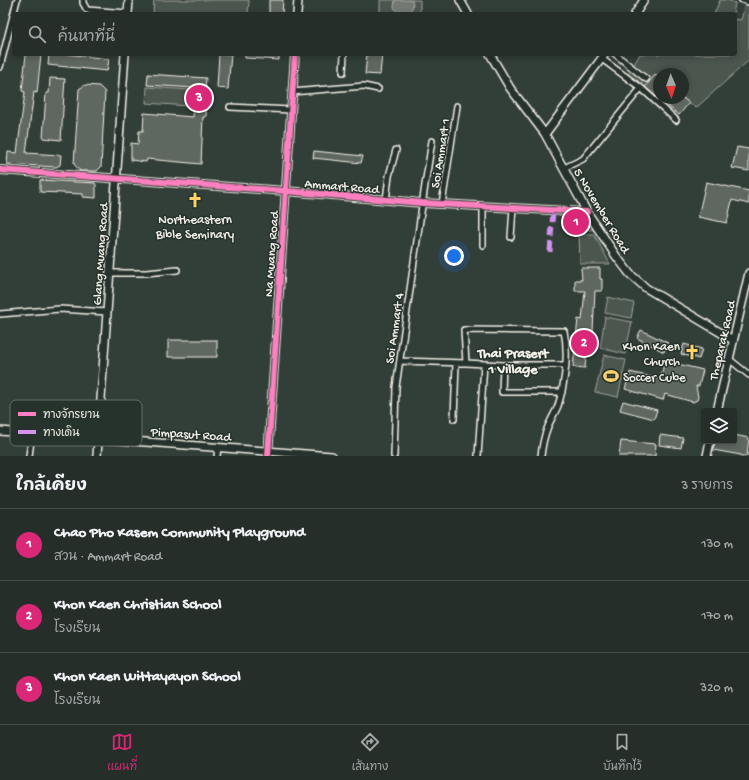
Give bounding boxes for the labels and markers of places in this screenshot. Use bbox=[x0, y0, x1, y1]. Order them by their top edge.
pin: 3 bbox=[186, 83, 212, 113]
church icon: Northeastern Bible Seminary bbox=[186, 191, 204, 209]
pin: 1 bbox=[563, 207, 589, 237]
place label: Northeastern Bible Seminary bbox=[155, 213, 235, 243]
pin: 2 bbox=[571, 328, 597, 358]
place label: Khon Kaen Church bbox=[623, 340, 681, 370]
church icon: Khon Kaen Church bbox=[683, 343, 701, 361]
sports icon: Soccer Cube bbox=[602, 367, 620, 385]
place label: Soccer Cube bbox=[623, 371, 686, 386]

